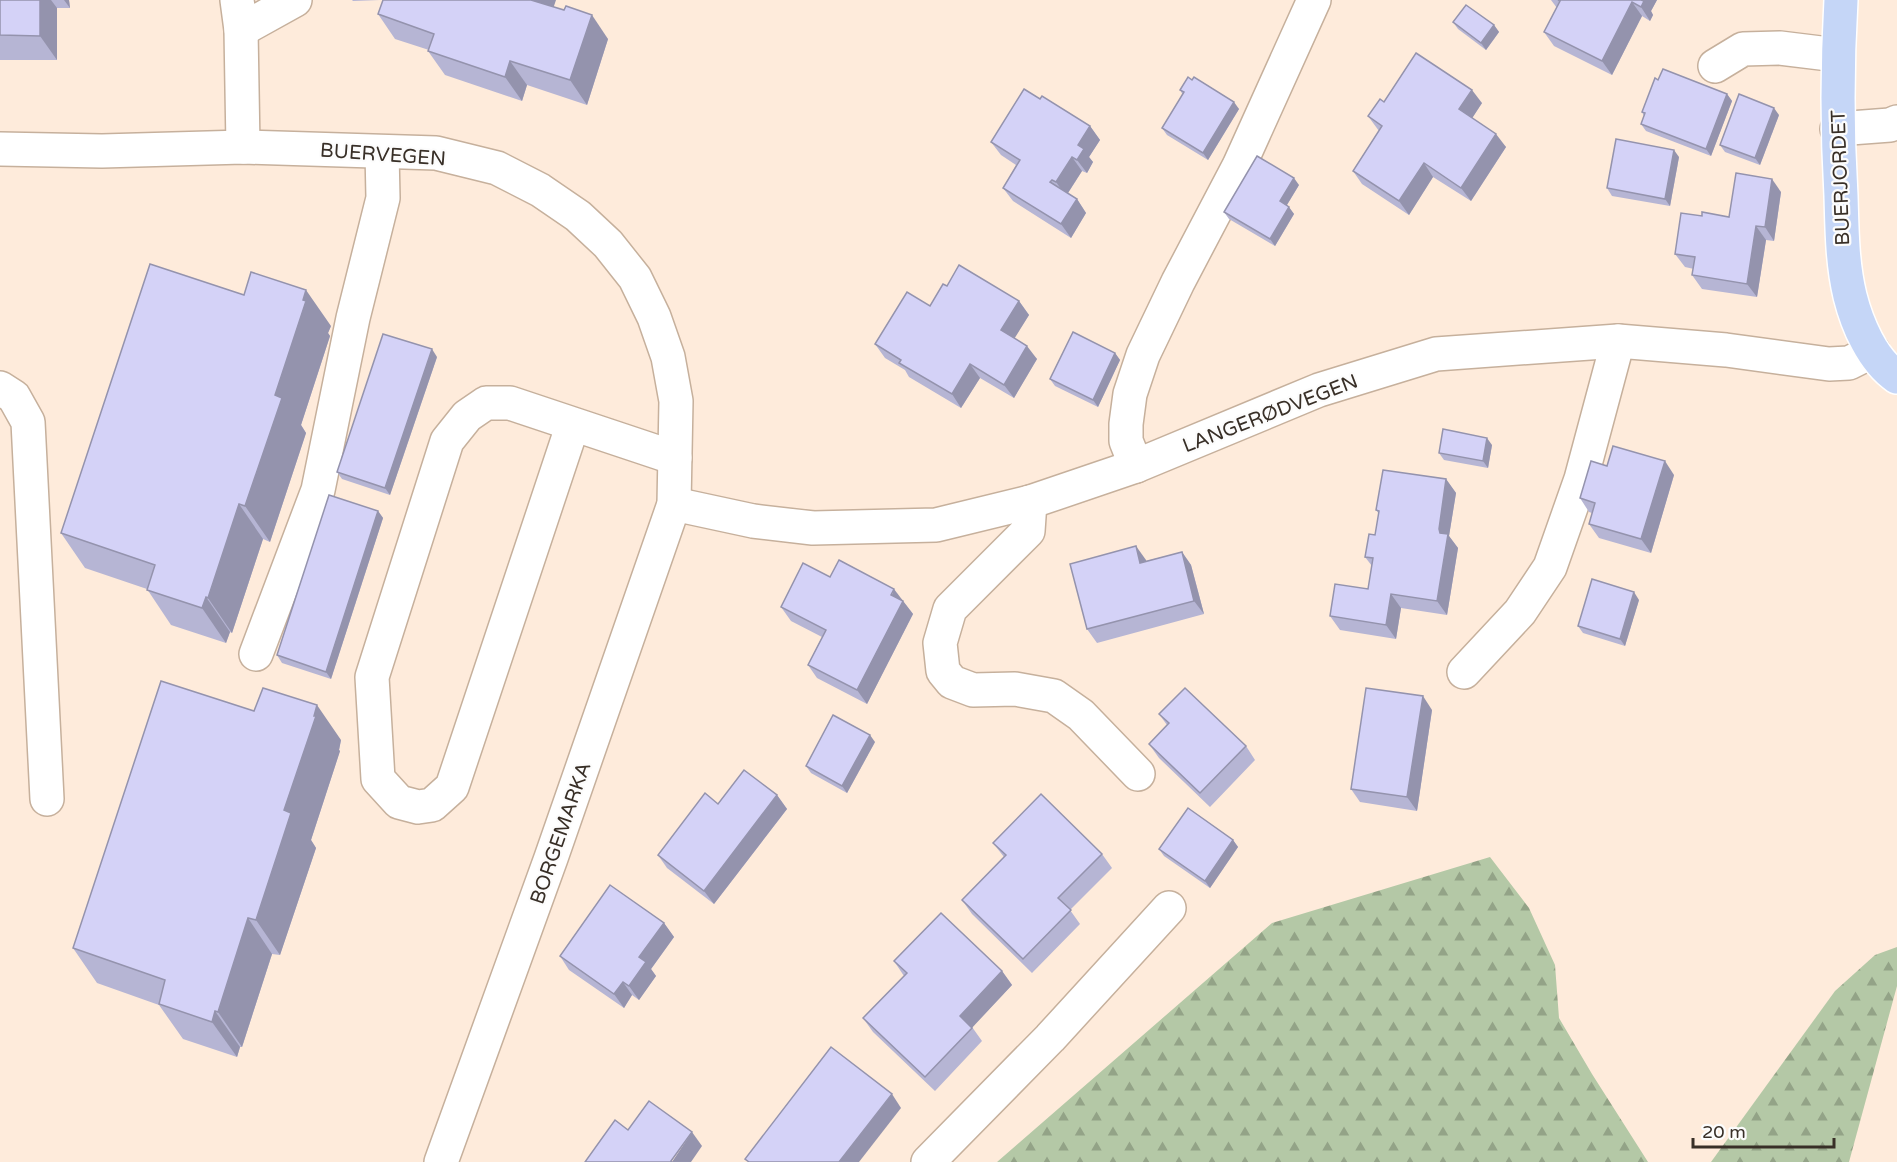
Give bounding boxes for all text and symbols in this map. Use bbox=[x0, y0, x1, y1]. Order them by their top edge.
street label: BUERJORDET bbox=[1827, 110, 1855, 246]
street label: BUERVEGEN bbox=[319, 139, 447, 171]
street label: LANGERØDVEGEN bbox=[1179, 369, 1361, 458]
street label: BORGEMARKA bbox=[525, 759, 596, 908]
scale bar bbox=[1693, 1111, 1834, 1149]
text: 20 m bbox=[1702, 1121, 1746, 1143]

